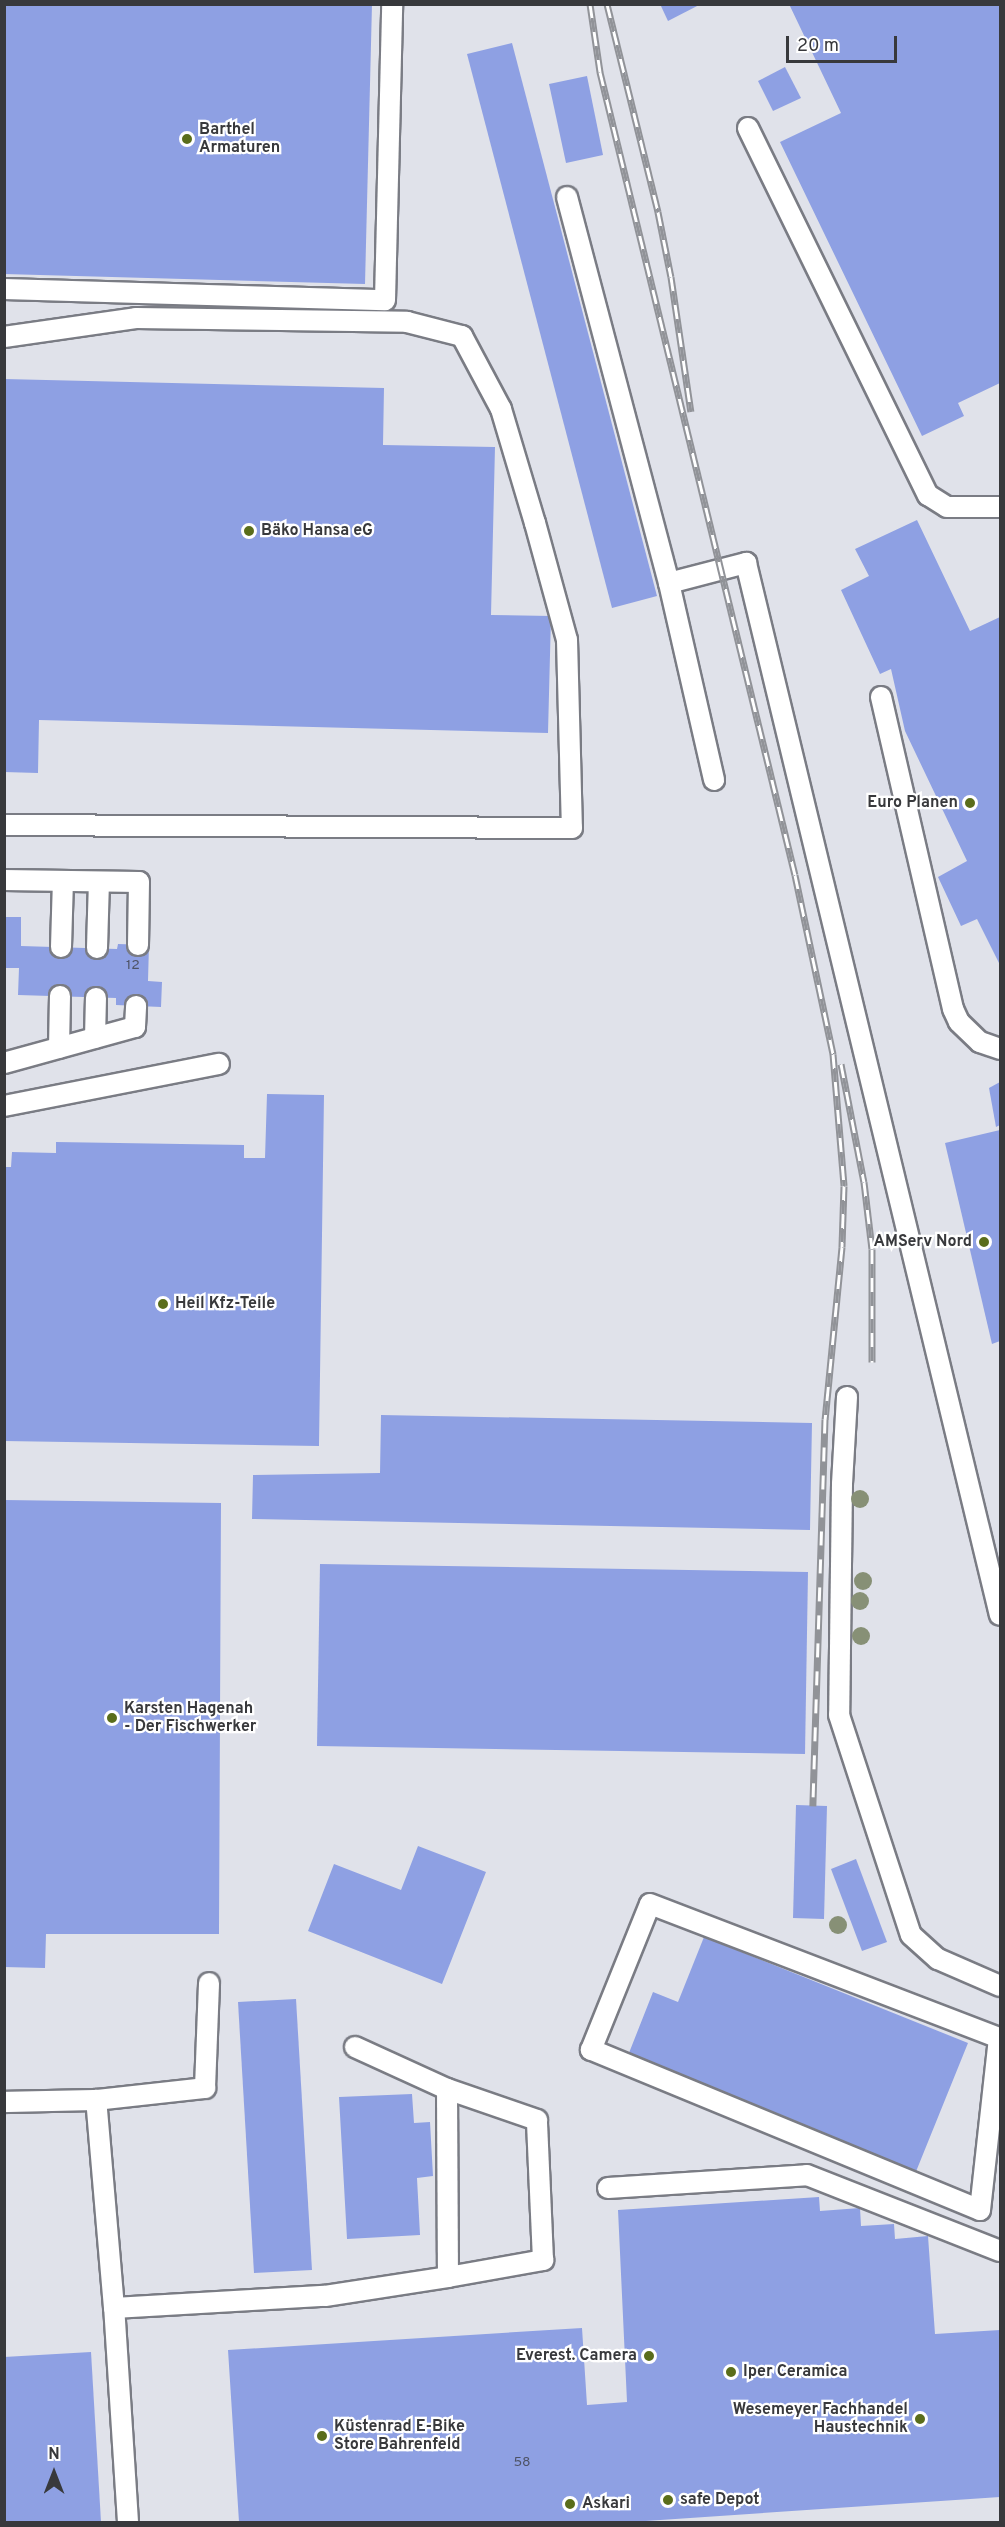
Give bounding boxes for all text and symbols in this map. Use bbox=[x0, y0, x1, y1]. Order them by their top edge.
scale bar bbox=[789, 24, 900, 62]
text: 20 m bbox=[797, 35, 839, 58]
place label: Barthel Armaturen bbox=[199, 120, 280, 158]
marker: Barthel Armaturen bbox=[180, 132, 194, 146]
place label: Bäko Hansa eG bbox=[261, 521, 373, 541]
marker: Bäko Hansa eG bbox=[242, 524, 256, 538]
place label: Euro Planen bbox=[867, 793, 958, 813]
marker: Euro Planen bbox=[963, 796, 977, 810]
house number: 12 bbox=[126, 958, 140, 974]
place label: AMServ Nord bbox=[874, 1232, 972, 1252]
marker: AMServ Nord bbox=[977, 1235, 991, 1249]
place label: Heil Kfz-Teile bbox=[175, 1294, 275, 1314]
marker: Heil Kfz-Teile bbox=[156, 1297, 170, 1311]
place label: Karsten Hagenah - Der Fischwerker bbox=[124, 1699, 257, 1737]
marker: Karsten Hagenah - Der Fischwerker bbox=[105, 1711, 119, 1725]
place label: Everest. Camera bbox=[516, 2346, 637, 2366]
marker: Everest. Camera bbox=[642, 2349, 656, 2363]
place label: Iper Ceramica bbox=[743, 2362, 847, 2382]
marker: Iper Ceramica bbox=[724, 2365, 738, 2379]
place label: Wesemeyer Fachhandel Haustechnik bbox=[733, 2400, 908, 2438]
marker: Wesemeyer Fachhandel Haustechnik bbox=[913, 2412, 927, 2426]
place label: Küstenrad E-Bike Store Bahrenfeld bbox=[334, 2417, 465, 2455]
marker: Küstenrad E-Bike Store Bahrenfeld bbox=[315, 2429, 329, 2443]
north arrow bbox=[24, 2443, 84, 2503]
text: N bbox=[48, 2445, 60, 2465]
house number: 58 bbox=[513, 2455, 531, 2471]
place label: safe Depot bbox=[680, 2490, 760, 2510]
marker: safe Depot bbox=[661, 2493, 675, 2507]
place label: Askari bbox=[582, 2494, 630, 2514]
marker: Askari bbox=[563, 2497, 577, 2511]

